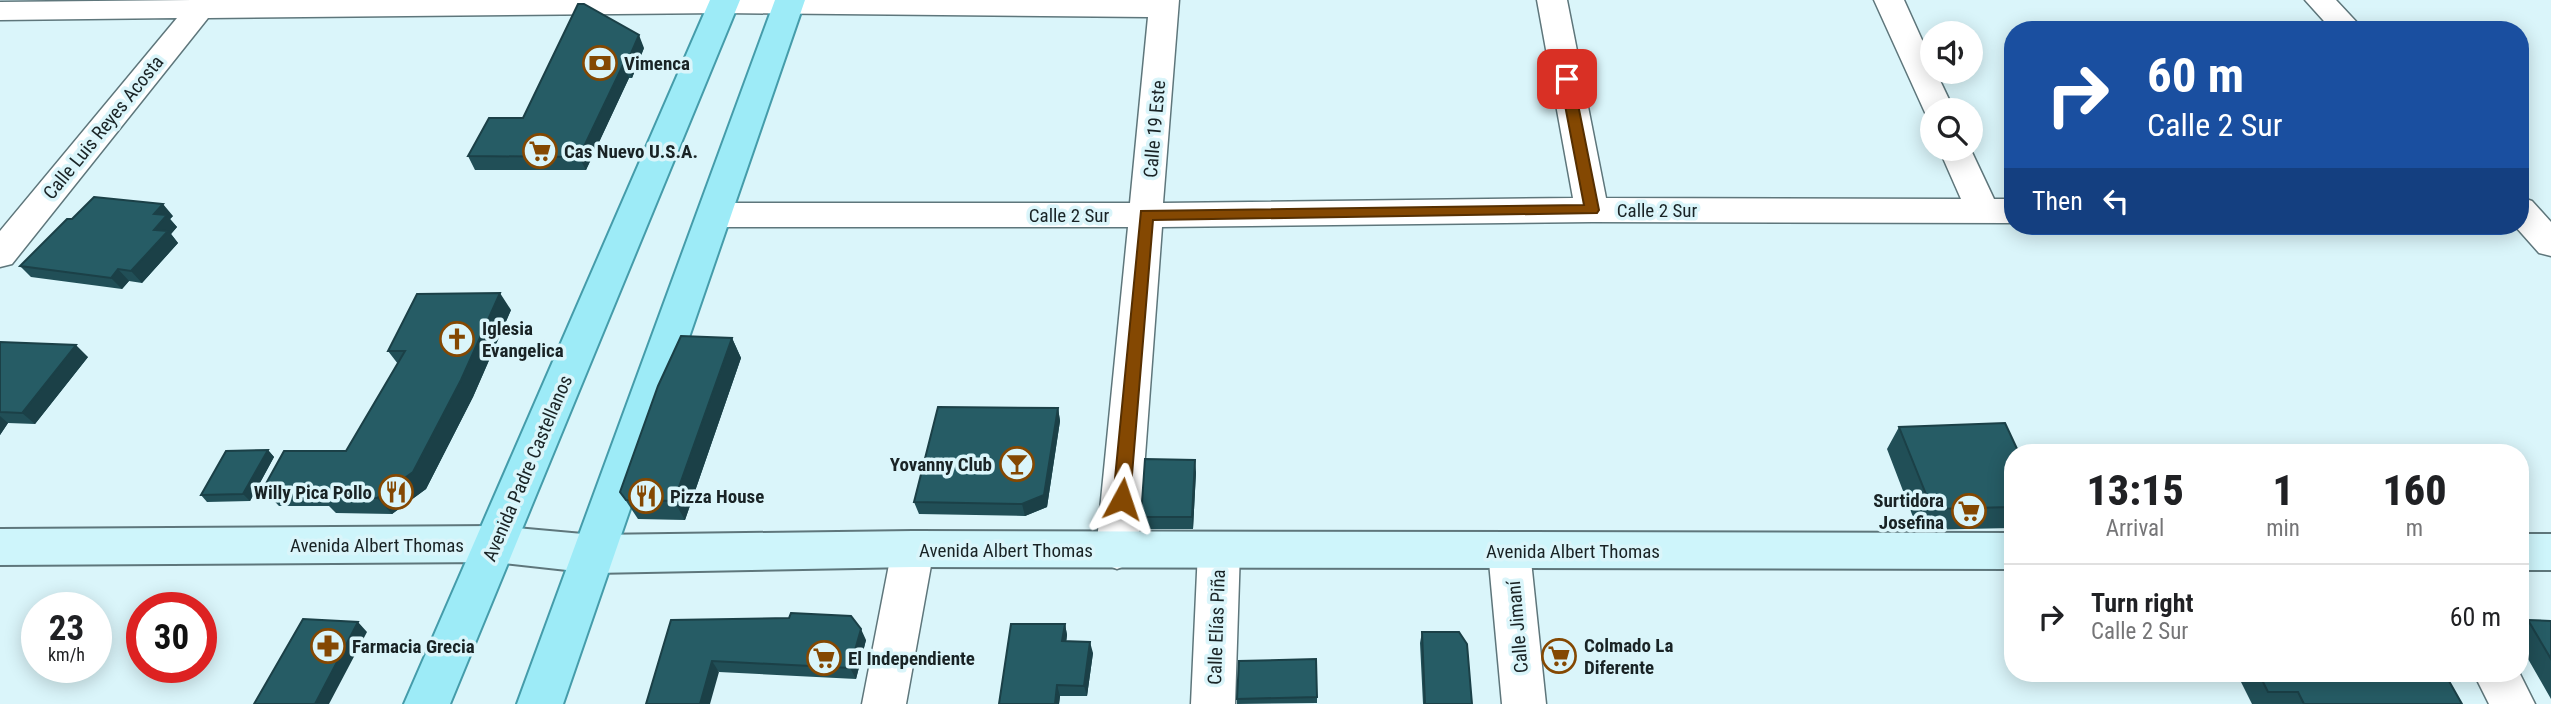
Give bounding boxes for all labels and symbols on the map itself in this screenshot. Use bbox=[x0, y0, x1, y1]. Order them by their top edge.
bank icon: Vimenca bbox=[581, 44, 619, 82]
pin bbox=[1537, 49, 1597, 109]
street label: Calle Luis Reyes Acosta bbox=[38, 51, 168, 204]
place label: Vimenca bbox=[624, 52, 690, 75]
street label: Calle 19 Este bbox=[1139, 79, 1170, 179]
supermarket icon: Cas Nuevo U.S.A. bbox=[521, 132, 559, 170]
place label: Cas Nuevo U.S.A. bbox=[564, 140, 698, 163]
street label: Calle 2 Sur bbox=[1617, 199, 1697, 222]
street label: Calle 2 Sur bbox=[1029, 204, 1109, 227]
place label: Iglesia Evangelica bbox=[482, 317, 564, 362]
church icon: Iglesia Evangelica bbox=[438, 320, 476, 358]
street label: Avenida Padre Castellanos bbox=[478, 372, 577, 565]
bar icon: Yovanny Club bbox=[998, 445, 1036, 483]
place label: Yovanny Club bbox=[890, 453, 992, 476]
position arrow bbox=[1085, 462, 1159, 536]
restaurant icon: Willy Pica Pollo bbox=[377, 473, 415, 511]
restaurant icon: Pizza House bbox=[627, 477, 665, 515]
place label: Willy Pica Pollo bbox=[254, 481, 372, 504]
place label: Pizza House bbox=[670, 485, 764, 508]
place label: Surtidora Josefina bbox=[1873, 489, 1944, 534]
supermarket icon: Surtidora Josefina bbox=[1950, 492, 1988, 530]
street label: Avenida Albert Thomas bbox=[290, 534, 464, 557]
street label: Avenida Albert Thomas bbox=[919, 539, 1093, 562]
street label: Avenida Albert Thomas bbox=[1486, 540, 1660, 563]
street label: Calle Elías Piña bbox=[1203, 569, 1230, 685]
street label: Calle Jimaní bbox=[1502, 578, 1533, 674]
speed limit sign: 30 bbox=[126, 592, 217, 683]
pharmacy icon: Farmacia Grecia bbox=[309, 627, 347, 665]
place label: Colmado La Diferente bbox=[1584, 634, 1673, 679]
place label: Farmacia Grecia bbox=[352, 635, 475, 658]
supermarket icon: Colmado La Diferente bbox=[1540, 637, 1578, 675]
supermarket icon: El Independiente bbox=[805, 639, 843, 677]
place label: El Independiente bbox=[848, 647, 975, 670]

